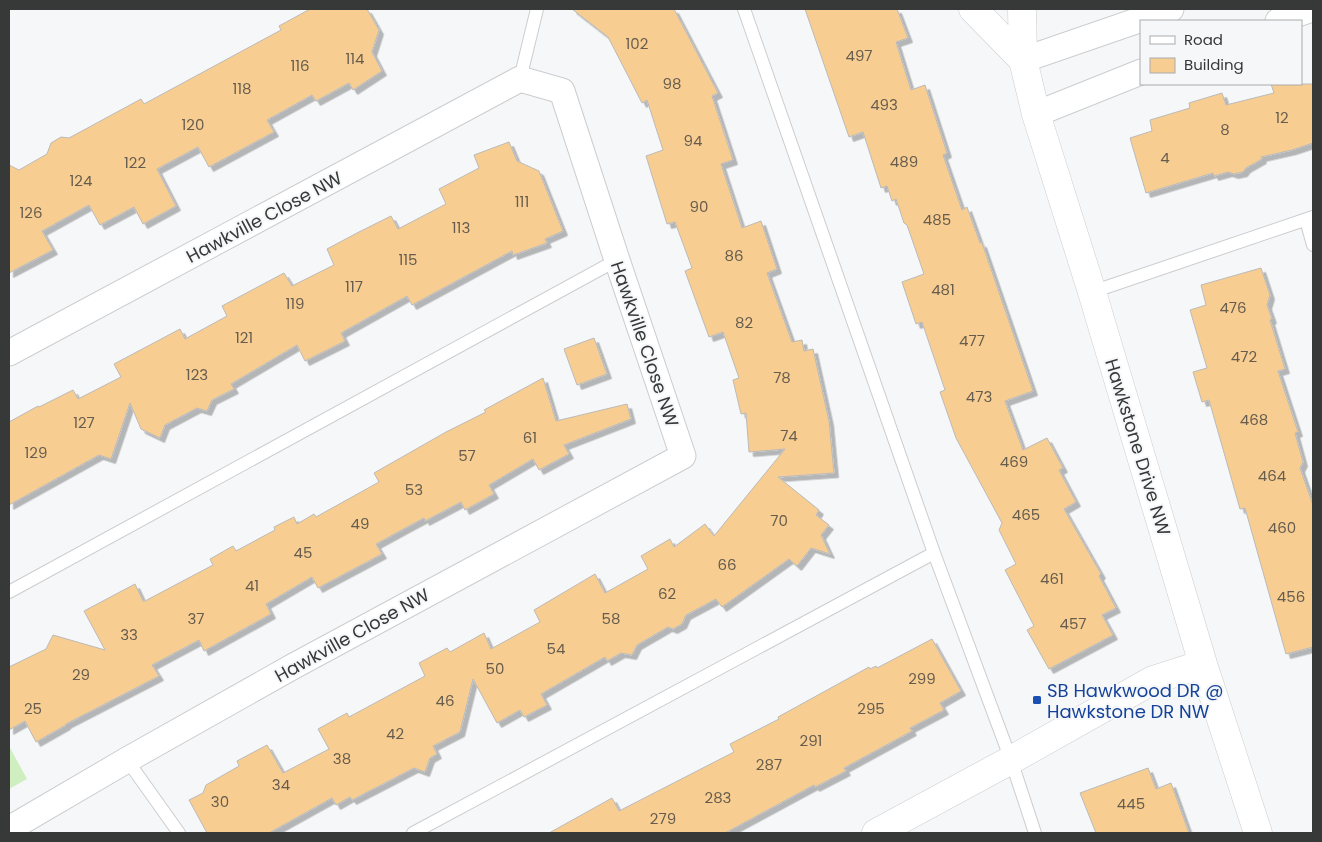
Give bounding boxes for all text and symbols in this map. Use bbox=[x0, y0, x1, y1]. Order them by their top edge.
legend bbox=[1140, 20, 1302, 85]
text: Road bbox=[1184, 29, 1223, 50]
house number: 102 bbox=[626, 33, 648, 54]
house number: 497 bbox=[845, 45, 873, 66]
house number: 114 bbox=[345, 48, 365, 69]
text: Building bbox=[1184, 54, 1244, 75]
house number: 116 bbox=[290, 55, 310, 76]
house number: 98 bbox=[663, 73, 681, 94]
house number: 118 bbox=[232, 78, 252, 99]
house number: 493 bbox=[870, 94, 898, 115]
house number: 12 bbox=[1275, 107, 1289, 128]
house number: 120 bbox=[182, 114, 204, 135]
house number: 8 bbox=[1220, 119, 1230, 140]
house number: 94 bbox=[684, 130, 702, 151]
house number: 4 bbox=[1160, 147, 1170, 168]
house number: 489 bbox=[890, 151, 918, 172]
house number: 122 bbox=[124, 152, 146, 173]
street label: Hawkville Close NW bbox=[182, 165, 347, 269]
house number: 124 bbox=[70, 170, 92, 191]
house number: 111 bbox=[515, 191, 529, 212]
house number: 90 bbox=[690, 196, 708, 217]
house number: 126 bbox=[20, 202, 42, 223]
house number: 485 bbox=[923, 209, 951, 230]
house number: 113 bbox=[452, 217, 470, 238]
house number: 86 bbox=[725, 245, 744, 266]
house number: 115 bbox=[398, 249, 418, 270]
street label: Hawkville Close NW bbox=[605, 258, 685, 430]
house number: 117 bbox=[345, 276, 363, 297]
house number: 481 bbox=[931, 279, 955, 300]
house number: 119 bbox=[285, 293, 305, 314]
house number: 476 bbox=[1219, 297, 1247, 318]
house number: 82 bbox=[735, 312, 753, 333]
house number: 121 bbox=[235, 327, 253, 348]
house number: 477 bbox=[959, 330, 985, 351]
house number: 472 bbox=[1231, 346, 1257, 367]
street label: Hawkstone Drive NW bbox=[1099, 355, 1177, 539]
house number: 123 bbox=[186, 364, 208, 385]
house number: 78 bbox=[773, 367, 791, 388]
house number: 473 bbox=[966, 386, 992, 407]
house number: 468 bbox=[1240, 409, 1268, 430]
house number: 127 bbox=[73, 412, 95, 433]
house number: 74 bbox=[780, 425, 798, 446]
house number: 61 bbox=[523, 427, 537, 448]
house number: 129 bbox=[25, 442, 47, 463]
house number: 57 bbox=[458, 445, 476, 466]
house number: 469 bbox=[1000, 451, 1028, 472]
house number: 464 bbox=[1258, 465, 1286, 486]
house number: 53 bbox=[405, 479, 423, 500]
house number: 465 bbox=[1012, 504, 1040, 525]
house number: 70 bbox=[770, 510, 788, 531]
house number: 49 bbox=[351, 513, 369, 534]
house number: 460 bbox=[1268, 517, 1296, 538]
house number: 45 bbox=[294, 542, 312, 563]
house number: 66 bbox=[717, 554, 737, 575]
house number: 461 bbox=[1040, 568, 1064, 589]
house number: 41 bbox=[245, 575, 259, 596]
street label: Hawkville Close NW bbox=[270, 582, 434, 688]
house number: 62 bbox=[658, 583, 676, 604]
house number: 456 bbox=[1277, 586, 1305, 607]
house number: 37 bbox=[187, 608, 205, 629]
house number: 58 bbox=[602, 608, 620, 629]
house number: 457 bbox=[1059, 613, 1087, 634]
house number: 33 bbox=[120, 624, 138, 645]
house number: 54 bbox=[547, 638, 565, 659]
house number: 50 bbox=[486, 658, 504, 679]
house number: 29 bbox=[72, 664, 90, 685]
house number: 299 bbox=[908, 668, 936, 689]
place label: SB Hawkwood DR @ Hawkstone DR NW bbox=[1047, 678, 1224, 724]
house number: 46 bbox=[436, 690, 454, 711]
marker: SB Hawkwood DR @ Hawkstone DR NW bbox=[1031, 694, 1043, 706]
house number: 25 bbox=[24, 698, 42, 719]
house number: 295 bbox=[857, 698, 885, 719]
house number: 42 bbox=[386, 723, 404, 744]
house number: 291 bbox=[800, 730, 822, 751]
house number: 38 bbox=[333, 748, 351, 769]
house number: 287 bbox=[756, 754, 782, 775]
house number: 34 bbox=[272, 774, 290, 795]
house number: 283 bbox=[705, 787, 731, 808]
house number: 30 bbox=[211, 791, 229, 812]
house number: 445 bbox=[1117, 793, 1145, 814]
house number: 279 bbox=[650, 808, 676, 829]

